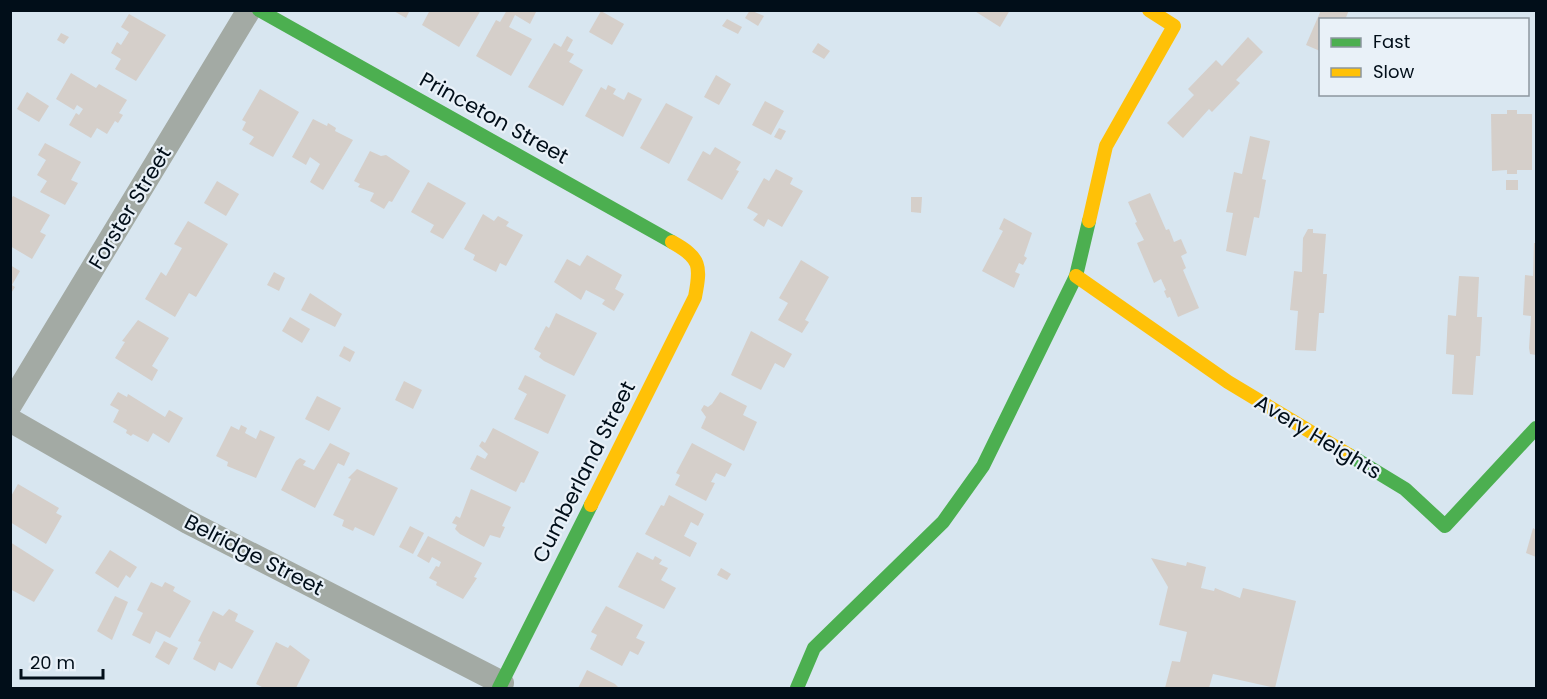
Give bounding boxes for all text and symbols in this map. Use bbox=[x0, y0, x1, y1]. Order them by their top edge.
legend bbox=[1319, 18, 1529, 96]
text: Fast bbox=[1373, 29, 1410, 54]
text: Slow bbox=[1373, 59, 1415, 84]
street label: Princeton Street bbox=[415, 65, 574, 170]
street label: Forster Street bbox=[81, 141, 178, 275]
street label: Cumberland Street bbox=[525, 376, 642, 568]
street label: Avery Heights bbox=[1249, 387, 1387, 486]
street label: Belridge Street bbox=[180, 507, 329, 602]
scale bar bbox=[21, 642, 104, 680]
text: 20 m bbox=[30, 650, 75, 675]

